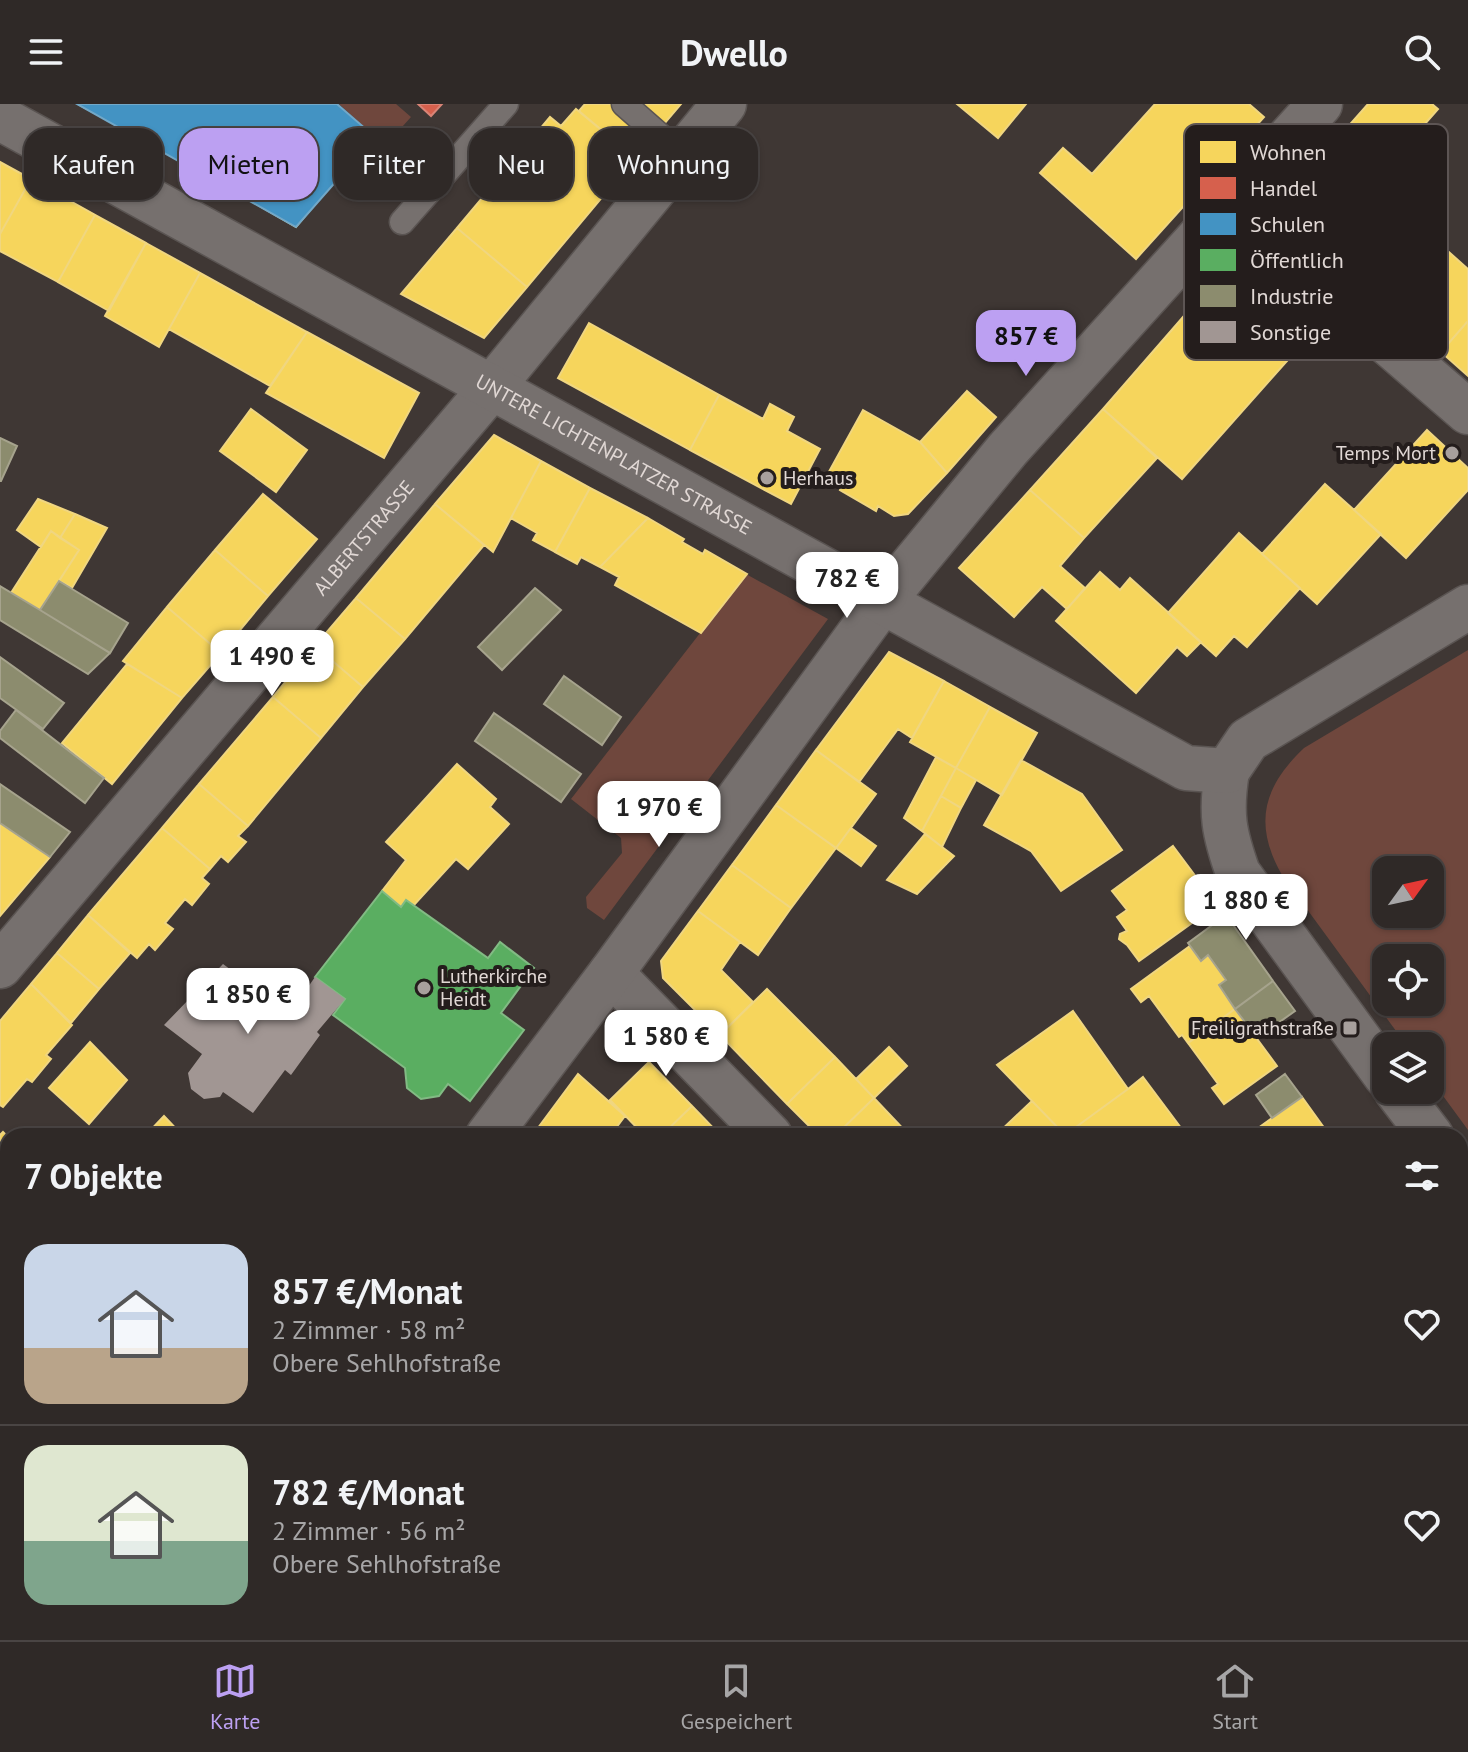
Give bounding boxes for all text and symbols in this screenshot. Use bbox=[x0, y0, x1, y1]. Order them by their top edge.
text: Dwello bbox=[680, 29, 788, 76]
icon: menu bbox=[24, 30, 68, 74]
icon: search bbox=[1400, 30, 1444, 74]
legend bbox=[1184, 124, 1448, 360]
chip: Kaufen bbox=[24, 128, 163, 200]
chip: Mieten bbox=[179, 128, 318, 200]
chip: Filter bbox=[334, 128, 453, 200]
chip: Neu bbox=[469, 128, 573, 200]
chip: Wohnung bbox=[589, 128, 758, 200]
text: Wohnen bbox=[1250, 138, 1326, 166]
text: Handel bbox=[1250, 174, 1318, 202]
text: Schulen bbox=[1250, 210, 1325, 238]
text: Öffentlich bbox=[1250, 246, 1344, 274]
text: Industrie bbox=[1250, 282, 1333, 310]
pin: 857 € bbox=[970, 310, 1082, 378]
text: Sonstige bbox=[1250, 318, 1331, 346]
text: 857 € bbox=[994, 319, 1058, 352]
street label: UNTERE LICHTENPLATZER STRASSE bbox=[471, 368, 756, 541]
place label: Temps Mort bbox=[1336, 440, 1436, 466]
marker: Temps Mort bbox=[1443, 444, 1461, 462]
place label: Herhaus bbox=[783, 465, 853, 491]
marker: Herhaus bbox=[758, 469, 776, 487]
street label: ALBERTSTRASSE bbox=[308, 475, 420, 601]
pin: 782 € bbox=[791, 552, 903, 620]
text: 782 € bbox=[814, 561, 880, 594]
pin: 1 490 € bbox=[198, 630, 346, 698]
text: 1 490 € bbox=[229, 639, 315, 672]
pin: 1 970 € bbox=[585, 781, 733, 849]
text: 1 970 € bbox=[616, 790, 702, 823]
north arrow bbox=[1372, 856, 1444, 928]
map controls bbox=[1372, 856, 1444, 1104]
pin: 1 880 € bbox=[1172, 874, 1320, 942]
text: 1 880 € bbox=[1203, 883, 1289, 916]
button: locate bbox=[1372, 944, 1444, 1016]
place label: Lutherkirche Heidt bbox=[440, 963, 547, 1012]
pin: 1 850 € bbox=[174, 968, 322, 1036]
text: 1 850 € bbox=[205, 977, 291, 1010]
marker: Lutherkirche Heidt bbox=[415, 979, 433, 997]
pin: 1 580 € bbox=[592, 1010, 740, 1078]
place label: Freiligrathstraße bbox=[1191, 1015, 1334, 1041]
text: 1 580 € bbox=[623, 1019, 709, 1052]
marker: Freiligrathstraße bbox=[1341, 1019, 1359, 1037]
button: layers bbox=[1372, 1032, 1444, 1104]
text: 7 Objekte bbox=[24, 1154, 163, 1198]
icon: filters bbox=[1400, 1154, 1444, 1198]
text: 857 €/Monat bbox=[272, 1269, 462, 1313]
icon: home bbox=[88, 1276, 184, 1372]
icon: heart bbox=[1400, 1302, 1444, 1346]
text: 2 Zimmer · 58 m² bbox=[272, 1313, 465, 1346]
text: Obere Sehlhofstraße bbox=[272, 1346, 501, 1379]
text: 782 €/Monat bbox=[272, 1470, 464, 1514]
icon: home bbox=[88, 1477, 184, 1573]
icon: heart bbox=[1400, 1503, 1444, 1547]
text: 2 Zimmer · 56 m² bbox=[272, 1514, 465, 1547]
text: Obere Sehlhofstraße bbox=[272, 1547, 501, 1580]
tab: Karte bbox=[210, 1659, 260, 1735]
tab: Gespeichert bbox=[680, 1659, 792, 1735]
tab: Start bbox=[1212, 1659, 1258, 1735]

